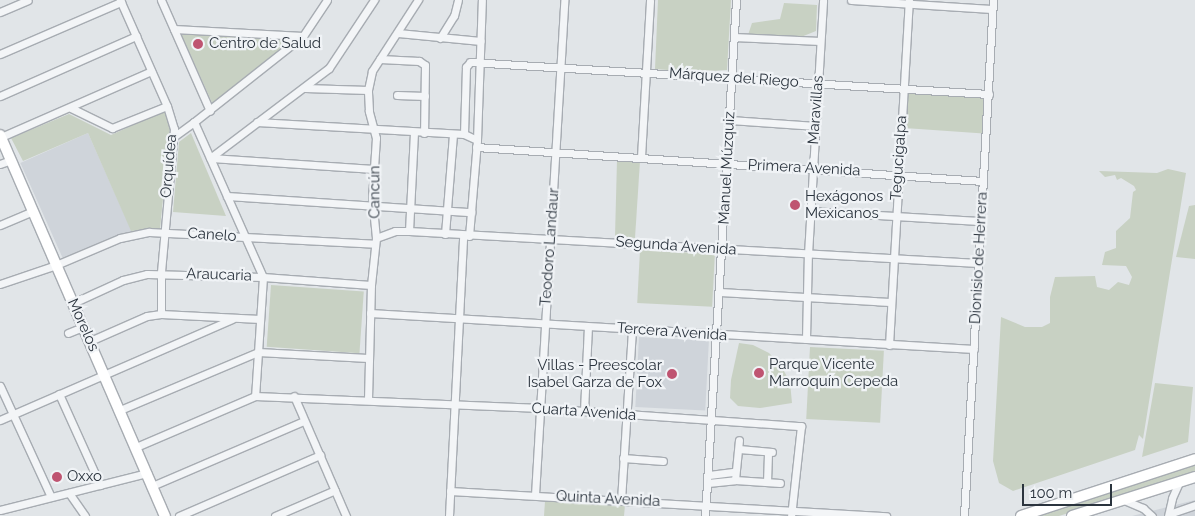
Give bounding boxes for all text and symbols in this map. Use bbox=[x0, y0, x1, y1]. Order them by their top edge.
place label: Centro de Salud bbox=[209, 35, 321, 53]
marker: Centro de Salud bbox=[191, 37, 205, 51]
street label: Márquez del Riego bbox=[668, 64, 800, 92]
street label: Maravillas bbox=[805, 75, 827, 145]
street label: Manuel Múzquiz bbox=[715, 111, 739, 225]
street label: Tegucigalpa bbox=[887, 115, 911, 201]
street label: Orquídea bbox=[157, 133, 181, 199]
street label: Primera Avenida bbox=[747, 156, 861, 180]
street label: Cancún bbox=[366, 165, 384, 219]
street label: Teodoro Landaur bbox=[537, 187, 563, 307]
place label: Hexágonos Mexicanos bbox=[805, 187, 883, 222]
street label: Dionisio de Herrera bbox=[967, 191, 991, 325]
marker: Hexágonos Mexicanos bbox=[789, 199, 801, 211]
street label: Canelo bbox=[187, 224, 237, 246]
street label: Segunda Avenida bbox=[615, 233, 737, 259]
street label: Araucaria bbox=[186, 265, 252, 285]
street label: Morelos bbox=[63, 296, 103, 354]
street label: Tercera Avenida bbox=[616, 319, 728, 345]
place label: Parque Vicente Marroquín Cepeda bbox=[769, 355, 898, 390]
place label: Villas - Preescolar Isabel Garza de Fox bbox=[527, 356, 662, 391]
marker: Parque Vicente Marroquín Cepeda bbox=[753, 367, 765, 379]
marker: Villas - Preescolar Isabel Garza de Fox bbox=[666, 368, 678, 380]
street label: Cuarta Avenida bbox=[531, 399, 637, 425]
place label: Oxxo bbox=[67, 468, 102, 486]
marker: Oxxo bbox=[51, 471, 63, 483]
scale bar bbox=[1025, 474, 1115, 506]
text: 100 m bbox=[1030, 484, 1072, 502]
street label: Quinta Avenida bbox=[555, 487, 661, 511]

